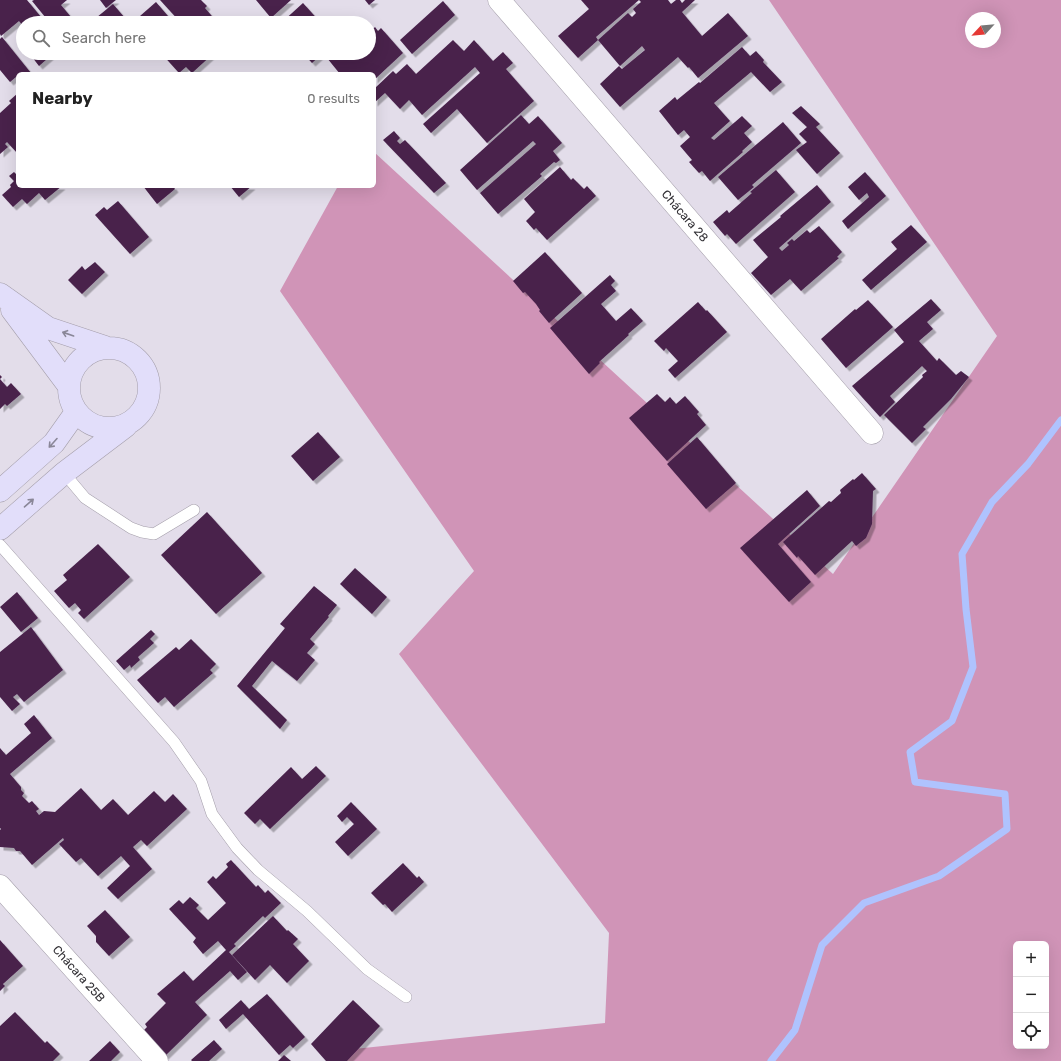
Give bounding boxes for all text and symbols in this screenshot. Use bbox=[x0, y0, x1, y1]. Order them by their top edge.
north arrow bbox=[965, 12, 1001, 48]
search box bbox=[16, 16, 376, 60]
icon: search bbox=[30, 27, 52, 49]
text: Search here bbox=[62, 29, 146, 47]
text: Nearby bbox=[32, 88, 93, 108]
text: 0 results bbox=[307, 91, 360, 106]
street label: Chácara 28 bbox=[659, 187, 711, 245]
one-way arrow bbox=[62, 330, 74, 338]
one-way arrow bbox=[48, 438, 57, 448]
one-way arrow bbox=[24, 499, 34, 508]
map controls bbox=[1013, 941, 1049, 1049]
button: + bbox=[1013, 941, 1049, 977]
street label: Chácara 25B bbox=[50, 943, 108, 1005]
button: − bbox=[1013, 977, 1049, 1013]
button: locate bbox=[1013, 1013, 1049, 1049]

